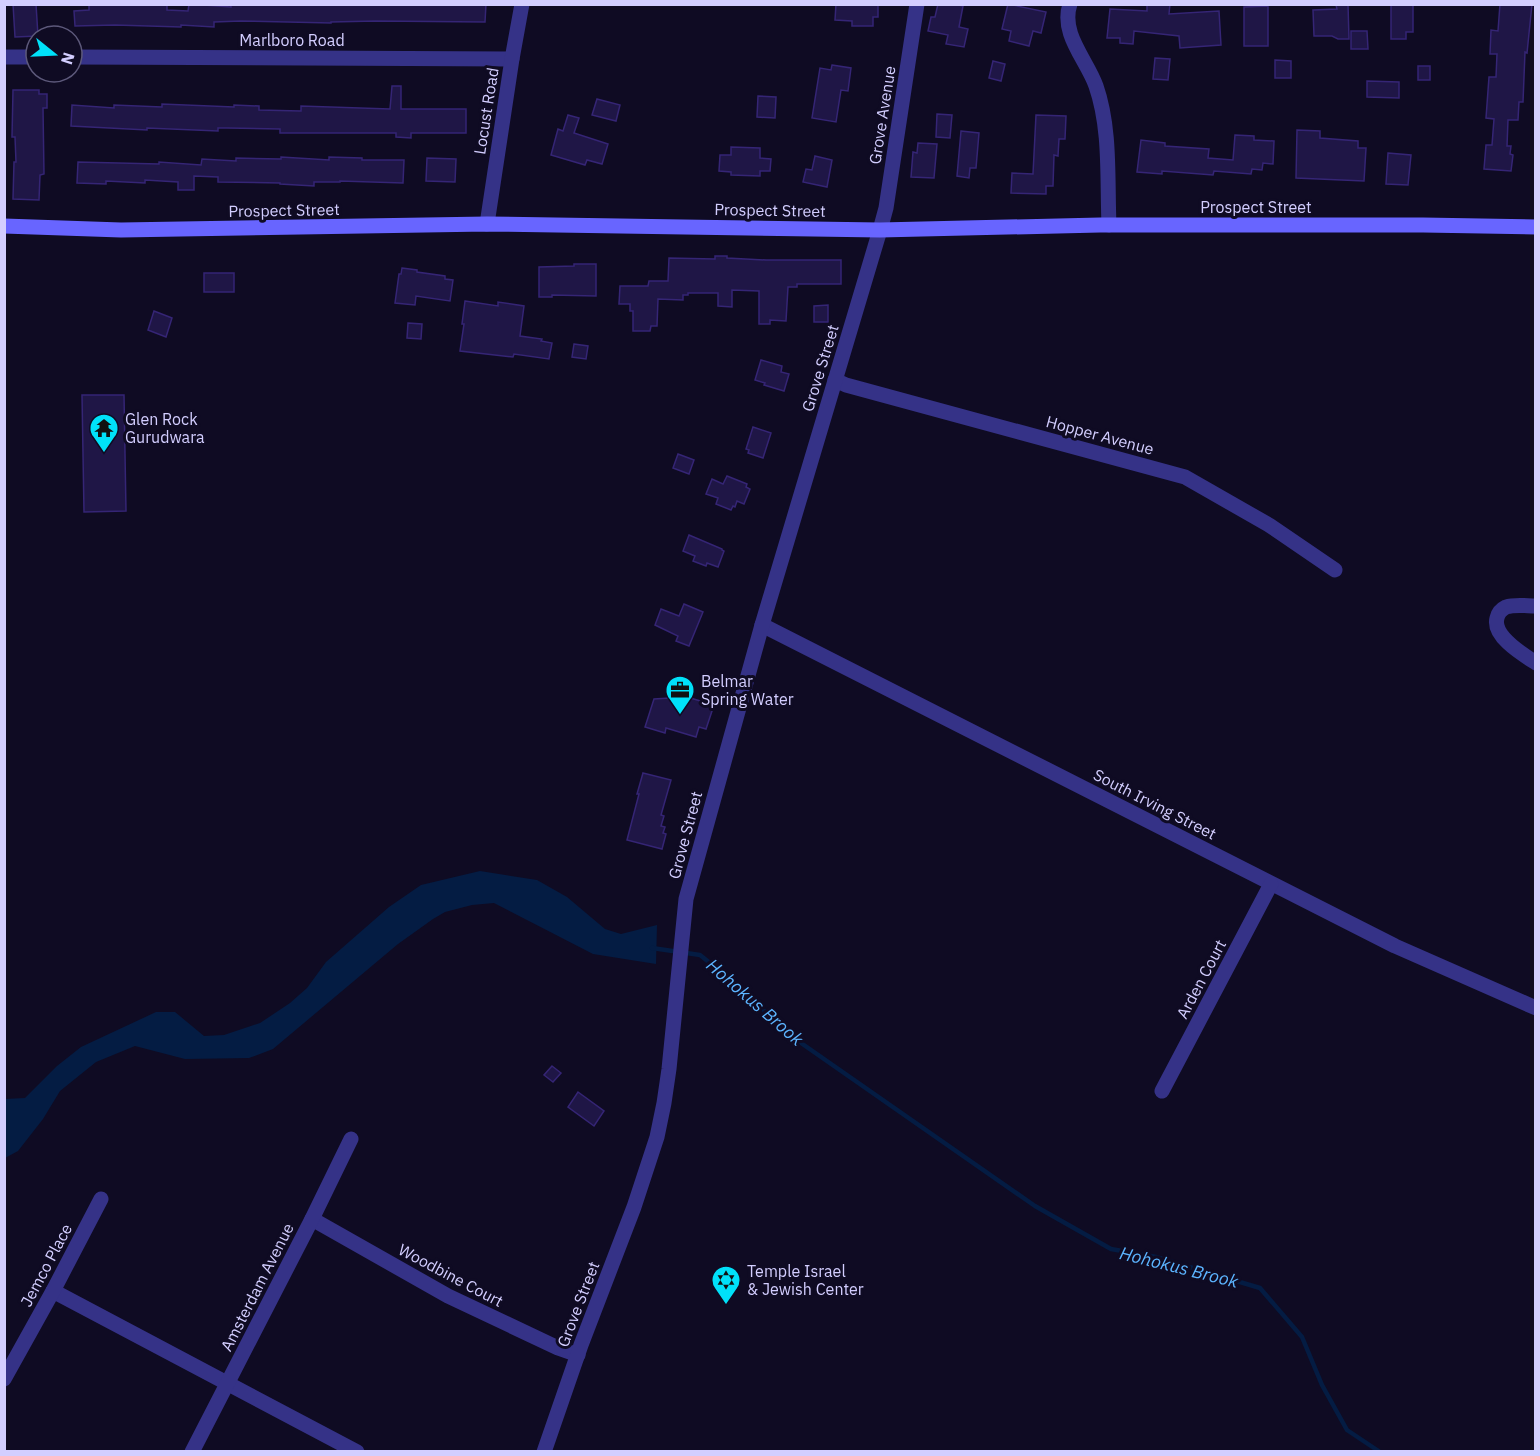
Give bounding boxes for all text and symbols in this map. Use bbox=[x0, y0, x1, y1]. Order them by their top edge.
north arrow bbox=[24, 24, 84, 84]
street label: Marlboro Road bbox=[239, 30, 345, 50]
text: N bbox=[57, 50, 80, 67]
street label: Grove Avenue bbox=[864, 64, 900, 166]
street label: Locust Road bbox=[469, 66, 503, 156]
street label: Prospect Street bbox=[1200, 197, 1312, 217]
street label: Prospect Street bbox=[228, 199, 340, 221]
street label: Prospect Street bbox=[714, 199, 826, 221]
street label: Grove Street bbox=[797, 322, 843, 414]
place label: Glen Rock Gurudwara bbox=[125, 409, 205, 447]
street label: Hopper Avenue bbox=[1044, 411, 1156, 459]
temple icon: Glen Rock Gurudwara bbox=[88, 412, 120, 454]
place label: Belmar Spring Water bbox=[701, 671, 794, 709]
office icon: Belmar Spring Water bbox=[664, 674, 696, 716]
street label: South Irving Street bbox=[1090, 764, 1220, 844]
street label: Grove Street bbox=[664, 789, 706, 881]
street label: Arden Court bbox=[1172, 936, 1230, 1022]
water label: Hohokus Brook bbox=[702, 954, 809, 1051]
street label: Amsterdam Avenue bbox=[216, 1219, 298, 1354]
street label: Jemco Place bbox=[16, 1220, 76, 1310]
street label: Woodbine Court bbox=[395, 1239, 507, 1311]
water label: Hohokus Brook bbox=[1117, 1241, 1241, 1293]
street label: Grove Street bbox=[553, 1258, 603, 1350]
place label: Temple Israel & Jewish Center bbox=[747, 1261, 864, 1299]
synagogue icon: Temple Israel & Jewish Center bbox=[710, 1264, 742, 1306]

